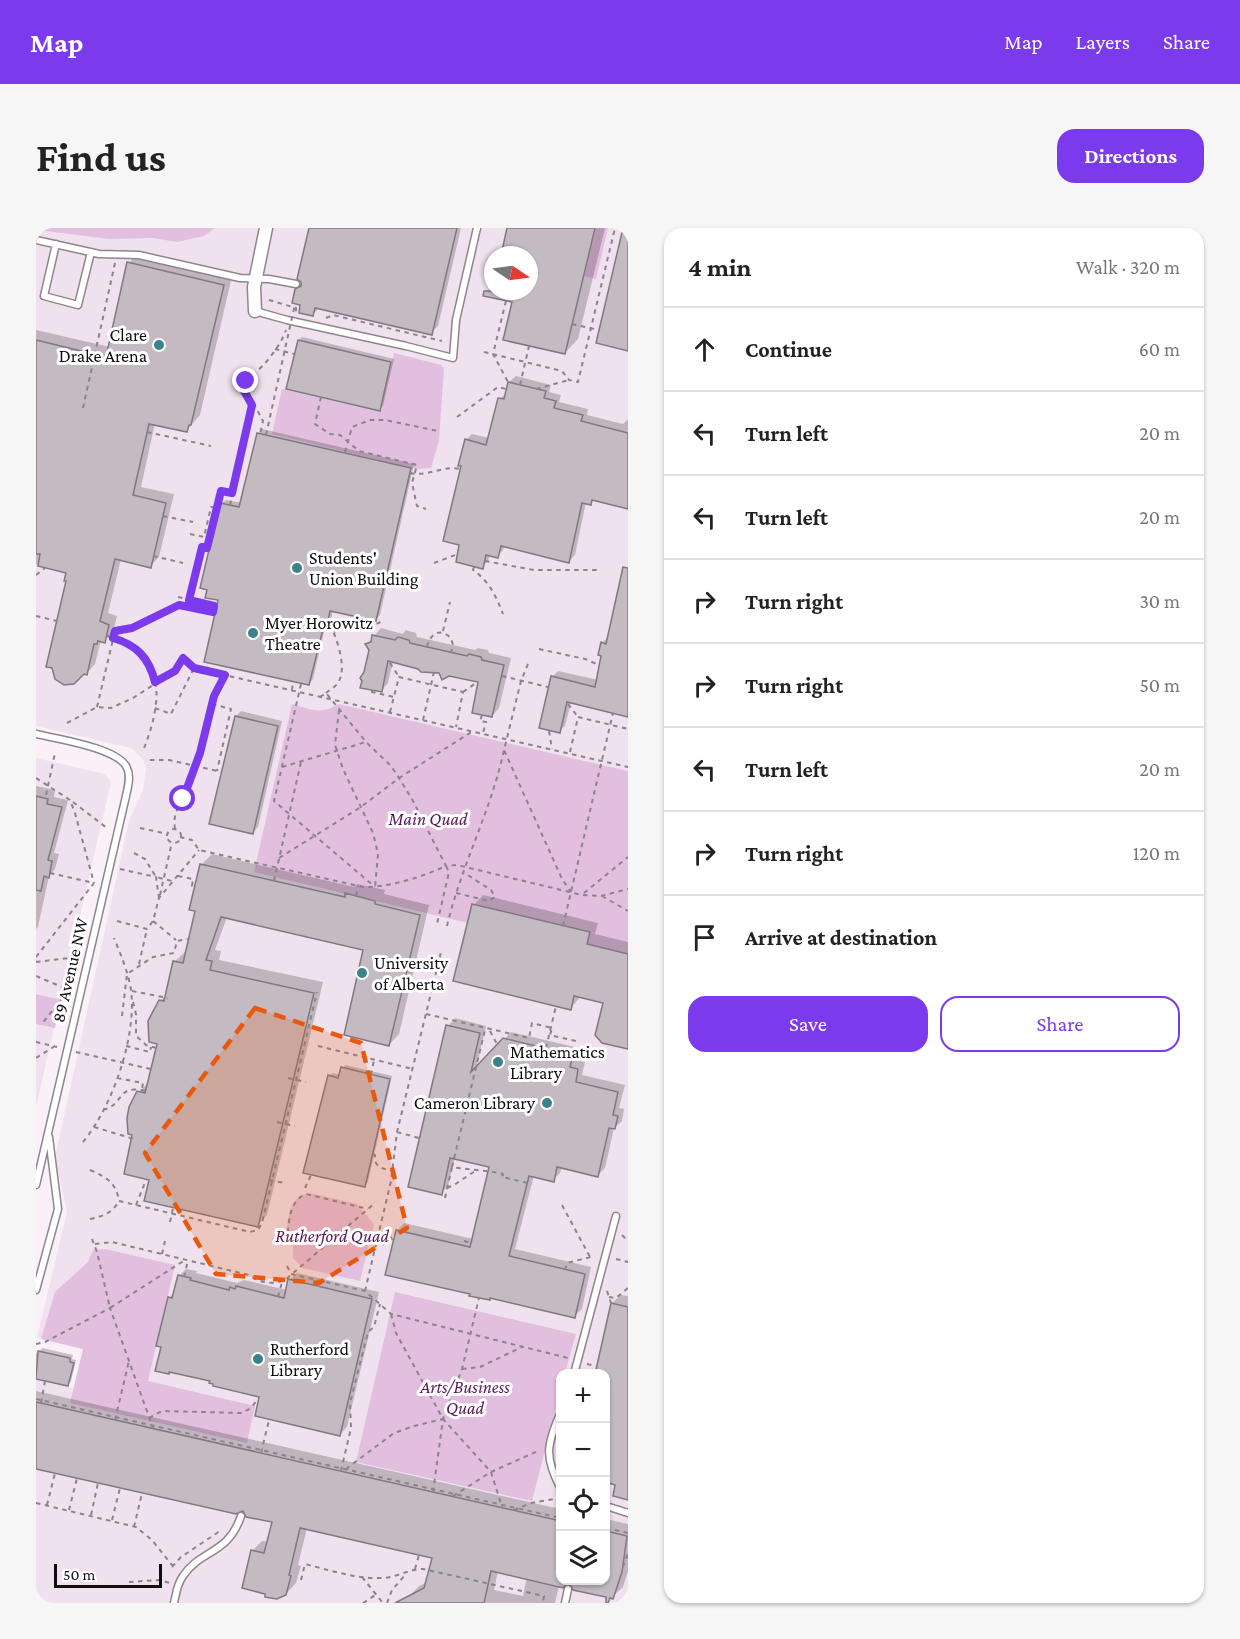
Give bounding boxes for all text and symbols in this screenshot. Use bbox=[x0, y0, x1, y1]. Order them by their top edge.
text: Map bbox=[30, 27, 83, 58]
text: Map bbox=[1004, 30, 1043, 54]
text: Layers bbox=[1076, 30, 1130, 54]
text: Share bbox=[1163, 30, 1210, 54]
button: Directions bbox=[1057, 129, 1204, 183]
text: Find us bbox=[36, 133, 166, 180]
north arrow bbox=[484, 246, 538, 300]
text: 4 min bbox=[688, 253, 752, 282]
text: Walk · 320 m bbox=[1076, 256, 1180, 278]
place label: Clare Drake Arena bbox=[59, 325, 147, 366]
icon: ahead bbox=[688, 333, 721, 366]
text: Continue bbox=[745, 337, 832, 362]
marker: Clare Drake Arena bbox=[152, 338, 166, 352]
text: 60 m bbox=[1139, 338, 1180, 360]
route end bbox=[232, 367, 258, 393]
icon: left bbox=[688, 417, 721, 450]
text: Turn left bbox=[745, 421, 828, 446]
text: 20 m bbox=[1139, 422, 1180, 444]
icon: left bbox=[688, 501, 721, 534]
text: Turn left bbox=[745, 505, 828, 530]
text: 20 m bbox=[1139, 506, 1180, 528]
place label: Students' Union Building bbox=[309, 548, 419, 589]
marker: Students' Union Building bbox=[290, 561, 304, 575]
icon: right bbox=[688, 585, 721, 618]
text: Turn right bbox=[745, 589, 843, 614]
text: 30 m bbox=[1139, 590, 1180, 612]
place label: Myer Horowitz Theatre bbox=[265, 613, 373, 654]
marker: Myer Horowitz Theatre bbox=[246, 626, 260, 640]
icon: right bbox=[688, 669, 721, 702]
text: Turn right bbox=[745, 673, 843, 698]
text: 50 m bbox=[1139, 674, 1180, 696]
icon: left bbox=[688, 753, 721, 786]
text: Turn left bbox=[745, 757, 828, 782]
text: 20 m bbox=[1139, 758, 1180, 780]
route start bbox=[169, 785, 195, 811]
park label: Main Quad bbox=[388, 809, 468, 829]
icon: right bbox=[688, 837, 721, 870]
text: Turn right bbox=[745, 841, 843, 866]
text: 120 m bbox=[1133, 842, 1180, 864]
street label: 89 Avenue NW bbox=[48, 915, 92, 1024]
icon: arrive bbox=[688, 921, 721, 954]
text: Arrive at destination bbox=[745, 925, 937, 950]
place label: University of Alberta bbox=[374, 953, 449, 994]
marker: University of Alberta bbox=[355, 966, 369, 980]
button: Save bbox=[688, 996, 928, 1052]
button: Share bbox=[940, 996, 1180, 1052]
place label: Mathematics Library bbox=[510, 1042, 605, 1083]
marker: Mathematics Library bbox=[491, 1055, 505, 1069]
place label: Cameron Library bbox=[414, 1093, 536, 1113]
marker: Cameron Library bbox=[540, 1096, 554, 1110]
park label: Rutherford Quad bbox=[275, 1226, 389, 1246]
place label: Rutherford Library bbox=[270, 1339, 349, 1380]
marker: Rutherford Library bbox=[251, 1352, 265, 1366]
map controls bbox=[556, 1369, 610, 1585]
button: + bbox=[556, 1369, 610, 1423]
park label: Arts/Business Quad bbox=[419, 1377, 510, 1418]
button: − bbox=[556, 1423, 610, 1477]
button: locate bbox=[556, 1477, 610, 1531]
button: layers bbox=[556, 1531, 610, 1585]
scale bar bbox=[54, 1561, 162, 1588]
text: 50 m bbox=[63, 1566, 95, 1583]

